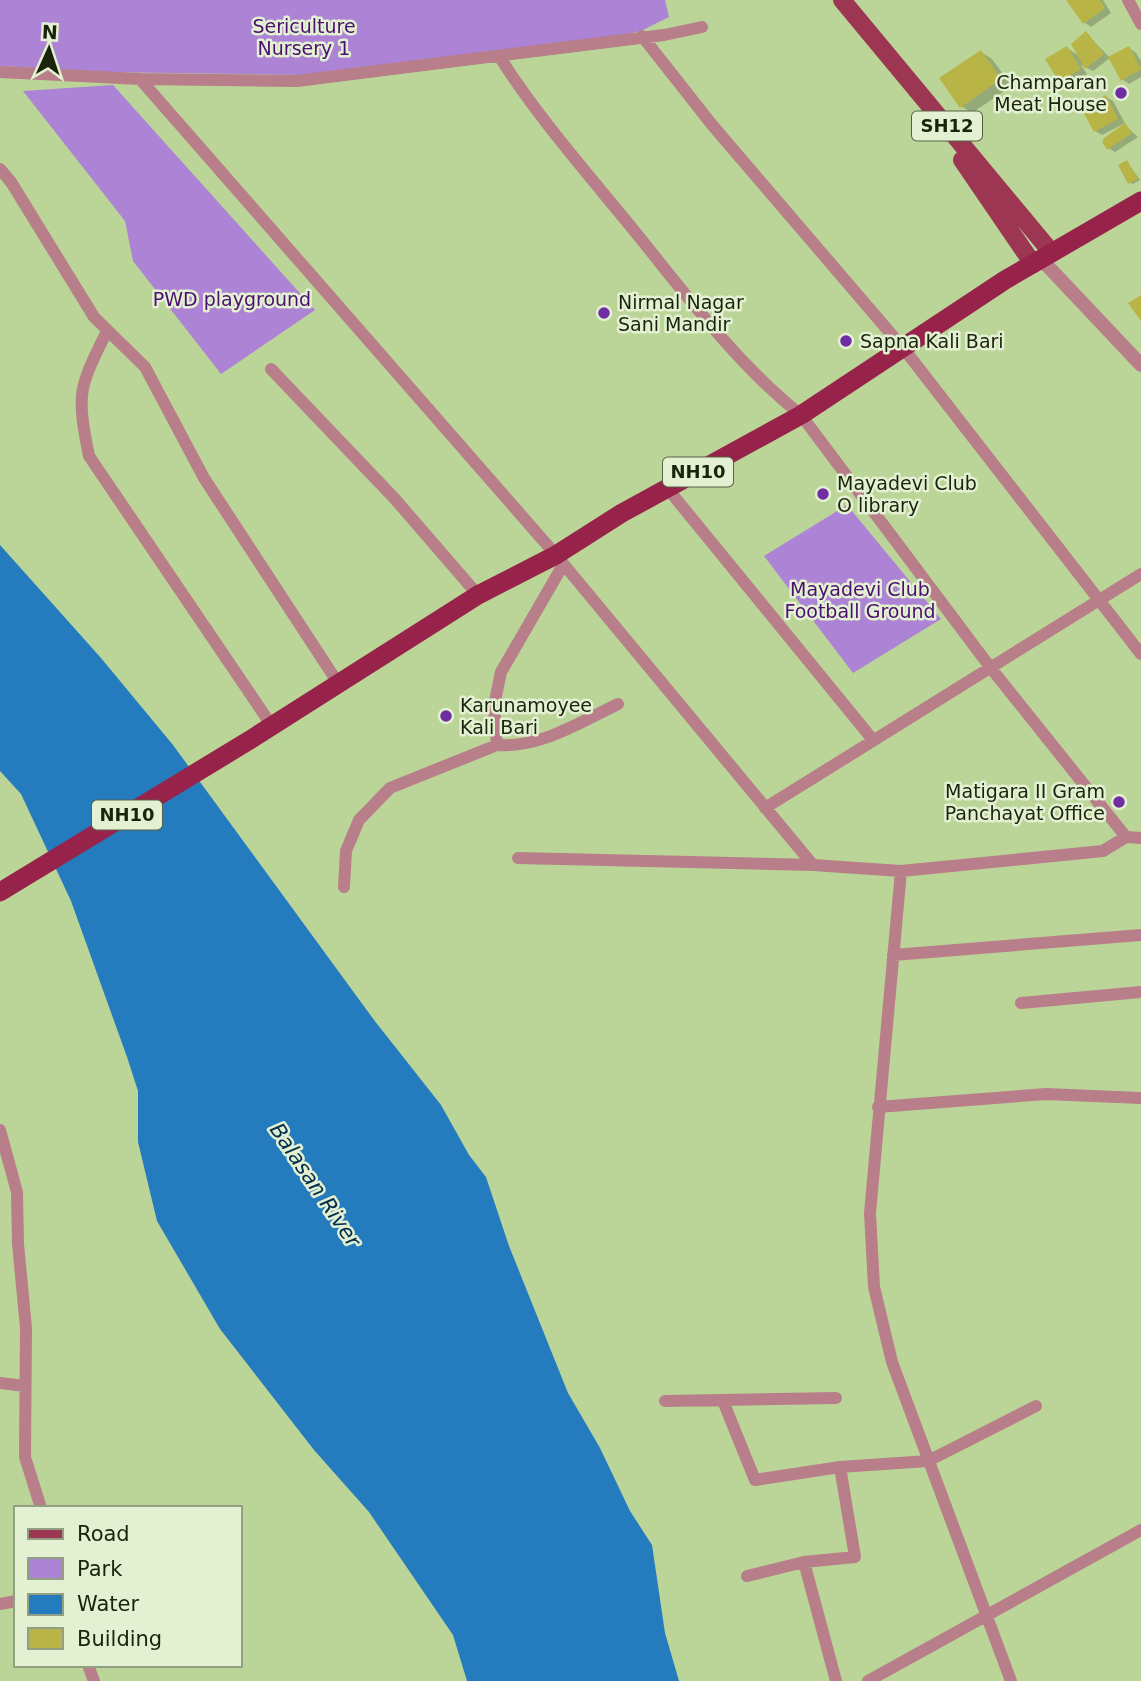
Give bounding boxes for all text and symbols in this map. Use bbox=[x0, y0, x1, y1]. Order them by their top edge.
north arrow bbox=[14, 14, 84, 84]
park label: Sericulture Nursery 1 bbox=[252, 15, 356, 59]
text: N bbox=[41, 21, 58, 43]
place label: Champaran Meat House bbox=[994, 71, 1107, 115]
marker: Champaran Meat House bbox=[1113, 85, 1129, 101]
road number: SH12 bbox=[912, 112, 982, 140]
park label: PWD playground bbox=[153, 288, 311, 310]
place label: Nirmal Nagar Sani Mandir bbox=[618, 291, 744, 335]
marker: Nirmal Nagar Sani Mandir bbox=[596, 305, 612, 321]
place label: Sapna Kali Bari bbox=[860, 330, 1004, 352]
marker: Sapna Kali Bari bbox=[838, 333, 854, 349]
road number: NH10 bbox=[663, 458, 733, 486]
place label: Mayadevi Club O library bbox=[837, 472, 977, 516]
marker: Mayadevi Club O library bbox=[815, 486, 831, 502]
park label: Mayadevi Club Football Ground bbox=[784, 578, 936, 622]
place label: Karunamoyee Kali Bari bbox=[460, 694, 592, 738]
marker: Karunamoyee Kali Bari bbox=[438, 708, 454, 724]
place label: Matigara II Gram Panchayat Office bbox=[945, 780, 1105, 824]
marker: Matigara II Gram Panchayat Office bbox=[1111, 794, 1127, 810]
road number: NH10 bbox=[92, 800, 162, 830]
water label: Balasan River bbox=[265, 1119, 366, 1253]
legend bbox=[14, 1506, 242, 1667]
text: Road bbox=[77, 1522, 130, 1546]
text: Park bbox=[77, 1557, 123, 1581]
text: Water bbox=[77, 1592, 139, 1616]
text: Building bbox=[77, 1627, 162, 1651]

